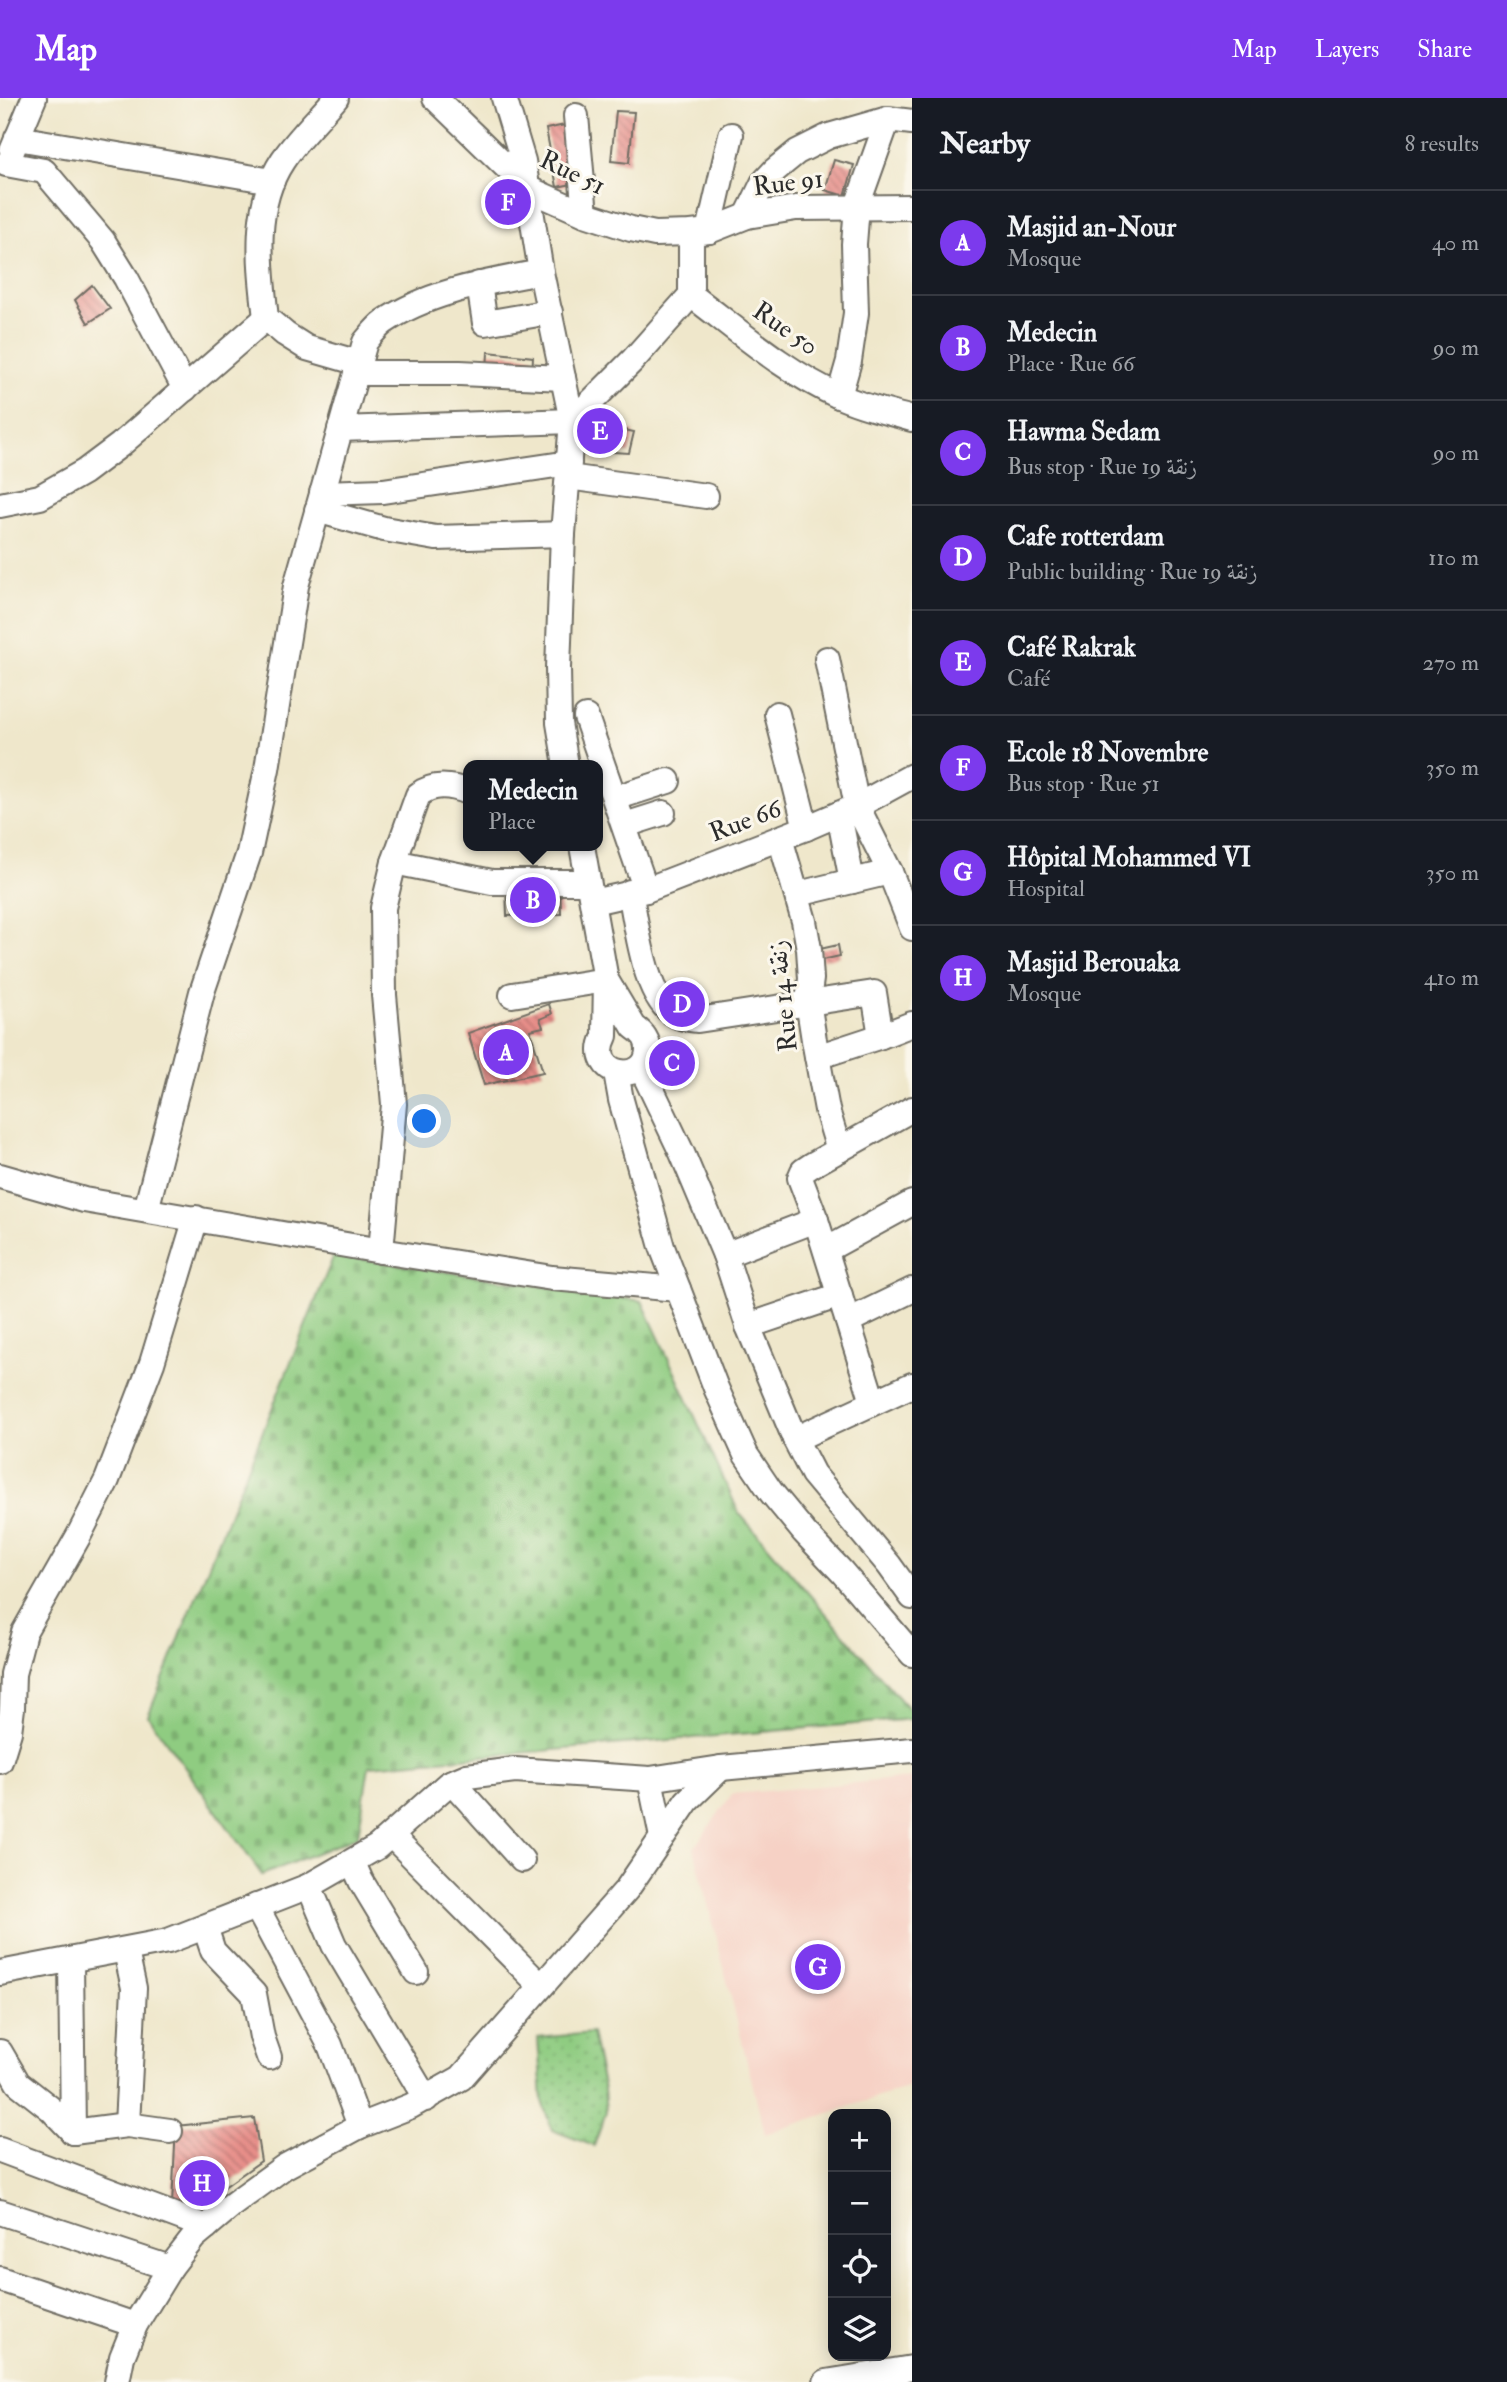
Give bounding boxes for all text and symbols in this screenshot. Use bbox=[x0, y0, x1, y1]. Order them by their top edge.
text: Map bbox=[35, 29, 97, 70]
text: Map bbox=[1232, 34, 1277, 65]
text: Layers bbox=[1315, 34, 1379, 65]
text: Share bbox=[1417, 34, 1472, 65]
text: Nearby bbox=[940, 125, 1030, 162]
text: 8 results bbox=[1404, 129, 1479, 158]
street label: Rue 51 bbox=[535, 143, 611, 202]
street label: Rue 91 bbox=[751, 163, 825, 203]
pin: F bbox=[485, 176, 531, 228]
text: Masjid an-Nour bbox=[1007, 212, 1176, 244]
text: A bbox=[956, 228, 970, 257]
text: 40 m bbox=[1432, 228, 1479, 257]
text: Mosque bbox=[1007, 244, 1081, 273]
street label: Rue 50 bbox=[746, 295, 824, 363]
text: Medecin bbox=[1007, 317, 1097, 349]
text: B bbox=[955, 333, 971, 362]
text: 90 m bbox=[1433, 333, 1479, 362]
text: Place · Rue 66 bbox=[1007, 349, 1135, 378]
pin: E bbox=[577, 405, 623, 457]
text: Hawma Sedam bbox=[1007, 416, 1160, 448]
text: C bbox=[955, 438, 971, 467]
text: 90 m bbox=[1433, 438, 1479, 467]
text: Bus stop · Rue 19 زنقة bbox=[1007, 452, 1197, 481]
text: Cafe rotterdam bbox=[1007, 521, 1164, 553]
text: D bbox=[954, 543, 972, 572]
text: 110 m bbox=[1428, 543, 1479, 572]
text: Public building · Rue 19 زنقة bbox=[1007, 557, 1258, 586]
text: Café Rakrak bbox=[1007, 632, 1136, 664]
text: E bbox=[955, 648, 971, 677]
text: 270 m bbox=[1422, 648, 1479, 677]
text: Café bbox=[1007, 664, 1050, 693]
text: Ecole 18 Novembre bbox=[1007, 737, 1208, 769]
text: F bbox=[956, 753, 970, 782]
text: 350 m bbox=[1426, 753, 1479, 782]
popup bbox=[463, 760, 603, 851]
text: Bus stop · Rue 51 bbox=[1007, 769, 1160, 798]
text: Medecin bbox=[488, 775, 578, 807]
street label: Rue 66 bbox=[705, 792, 788, 849]
text: Place bbox=[488, 807, 536, 836]
text: Hôpital Mohammed VI bbox=[1007, 842, 1251, 874]
text: G bbox=[953, 858, 973, 887]
text: 350 m bbox=[1426, 858, 1479, 887]
pin: B bbox=[510, 874, 556, 926]
text: Hospital bbox=[1007, 874, 1085, 903]
street label: Rue 14 زنقة bbox=[761, 939, 805, 1053]
text: Masjid Berouaka bbox=[1007, 947, 1180, 979]
text: H bbox=[954, 963, 972, 992]
text: 410 m bbox=[1424, 963, 1479, 992]
pin: D bbox=[659, 978, 705, 1030]
text: Mosque bbox=[1007, 979, 1081, 1008]
pin: A bbox=[483, 1026, 529, 1078]
pin: C bbox=[649, 1037, 695, 1089]
your location bbox=[407, 1104, 441, 1138]
pin: G bbox=[795, 1941, 841, 1993]
map controls bbox=[828, 2109, 891, 2361]
button: + bbox=[828, 2109, 891, 2172]
pin: H bbox=[179, 2157, 225, 2209]
button: − bbox=[828, 2172, 891, 2235]
button: locate bbox=[828, 2235, 891, 2298]
button: layers bbox=[828, 2298, 891, 2361]

